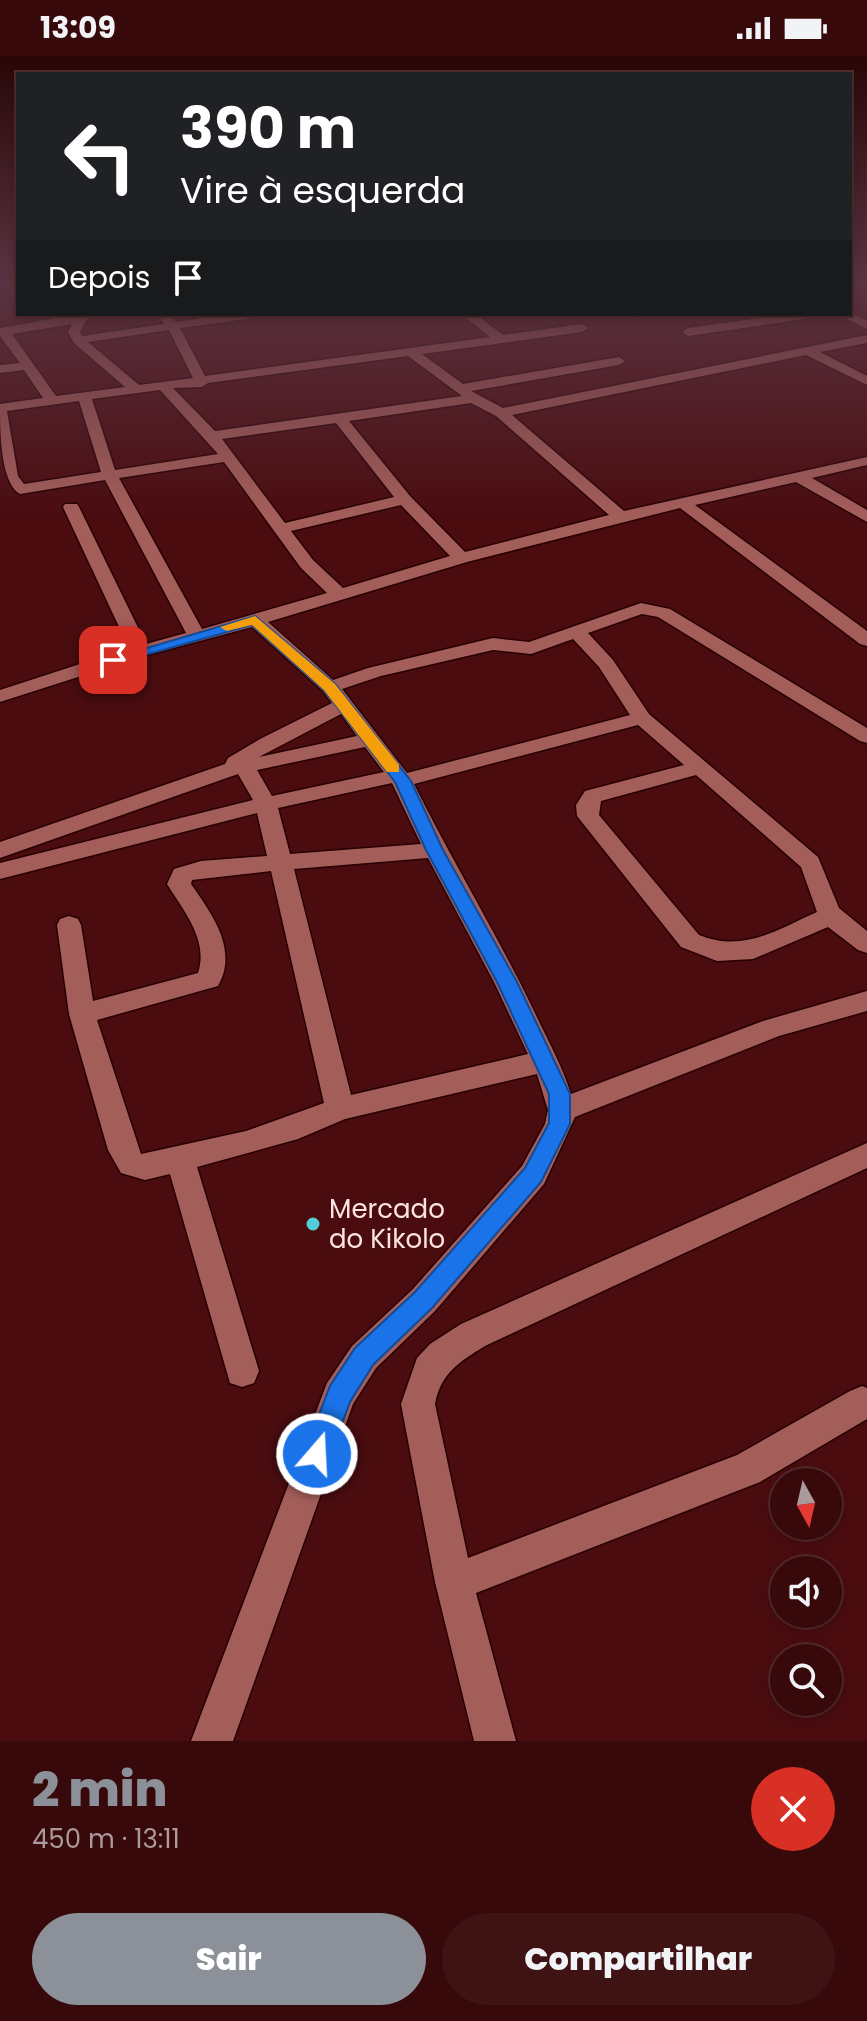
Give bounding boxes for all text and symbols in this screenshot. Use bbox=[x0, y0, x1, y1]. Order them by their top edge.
text: 13:09 bbox=[40, 6, 116, 49]
text: 390 m bbox=[180, 89, 356, 168]
icon: left bbox=[48, 104, 152, 208]
text: Vire à esquerda bbox=[180, 165, 465, 216]
text: Depois bbox=[48, 256, 150, 299]
icon: arrive bbox=[166, 256, 210, 300]
pin bbox=[79, 626, 147, 694]
icon: arrive bbox=[91, 638, 135, 682]
place label: Mercado do Kikolo bbox=[329, 1191, 445, 1257]
marker: Mercado do Kikolo bbox=[304, 1215, 322, 1233]
position arrow bbox=[275, 1412, 359, 1496]
north arrow bbox=[770, 1468, 842, 1540]
map controls bbox=[770, 1468, 842, 1716]
button: sound bbox=[770, 1556, 842, 1628]
button: search bbox=[770, 1644, 842, 1716]
text: 2 min bbox=[32, 1756, 167, 1823]
button: close bbox=[751, 1767, 835, 1851]
text: 450 m · 13:11 bbox=[32, 1821, 180, 1857]
button: Sair bbox=[32, 1913, 426, 2005]
button: Compartilhar bbox=[442, 1913, 835, 2005]

